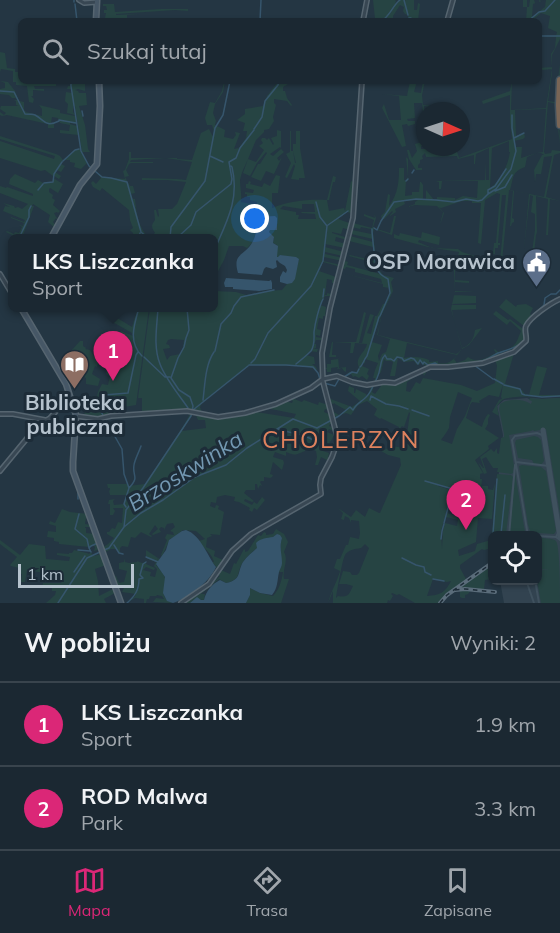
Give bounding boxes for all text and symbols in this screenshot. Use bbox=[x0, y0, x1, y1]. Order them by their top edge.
search box bbox=[18, 18, 542, 84]
icon: search bbox=[39, 35, 72, 68]
text: Szukaj tutaj bbox=[87, 37, 207, 65]
north arrow bbox=[416, 102, 470, 156]
your location bbox=[240, 204, 269, 233]
popup bbox=[8, 234, 218, 312]
public building icon: OSP Morawica bbox=[520, 246, 552, 288]
text: LKS Liszczanka bbox=[32, 247, 194, 275]
place label: OSP Morawica bbox=[366, 248, 515, 274]
text: Sport bbox=[32, 275, 83, 300]
pin: 1 bbox=[94, 332, 132, 381]
library icon: Biblioteka publiczna bbox=[59, 348, 91, 390]
place label: Biblioteka publiczna bbox=[25, 389, 125, 439]
district label: CHOLERZYN bbox=[262, 424, 420, 454]
water label: Brzoskwinka bbox=[122, 425, 248, 517]
pin: 2 bbox=[446, 480, 486, 530]
map controls bbox=[488, 531, 542, 585]
button: locate bbox=[488, 531, 542, 585]
scale bar bbox=[18, 561, 134, 588]
text: 1 km bbox=[27, 564, 63, 584]
text: W pobliżu bbox=[24, 626, 151, 659]
text: Wyniki: 2 bbox=[450, 630, 536, 655]
text: LKS Liszczanka bbox=[81, 698, 243, 726]
text: 1 bbox=[38, 712, 50, 737]
text: 1.9 km bbox=[474, 712, 536, 737]
text: Sport bbox=[81, 726, 132, 751]
text: ROD Malwa bbox=[81, 782, 208, 810]
text: 2 bbox=[38, 796, 50, 821]
text: 3.3 km bbox=[474, 796, 536, 821]
text: Park bbox=[81, 810, 123, 835]
tab: Mapa bbox=[68, 864, 111, 920]
tab: Trasa bbox=[247, 864, 288, 920]
tab: Zapisane bbox=[424, 864, 492, 920]

